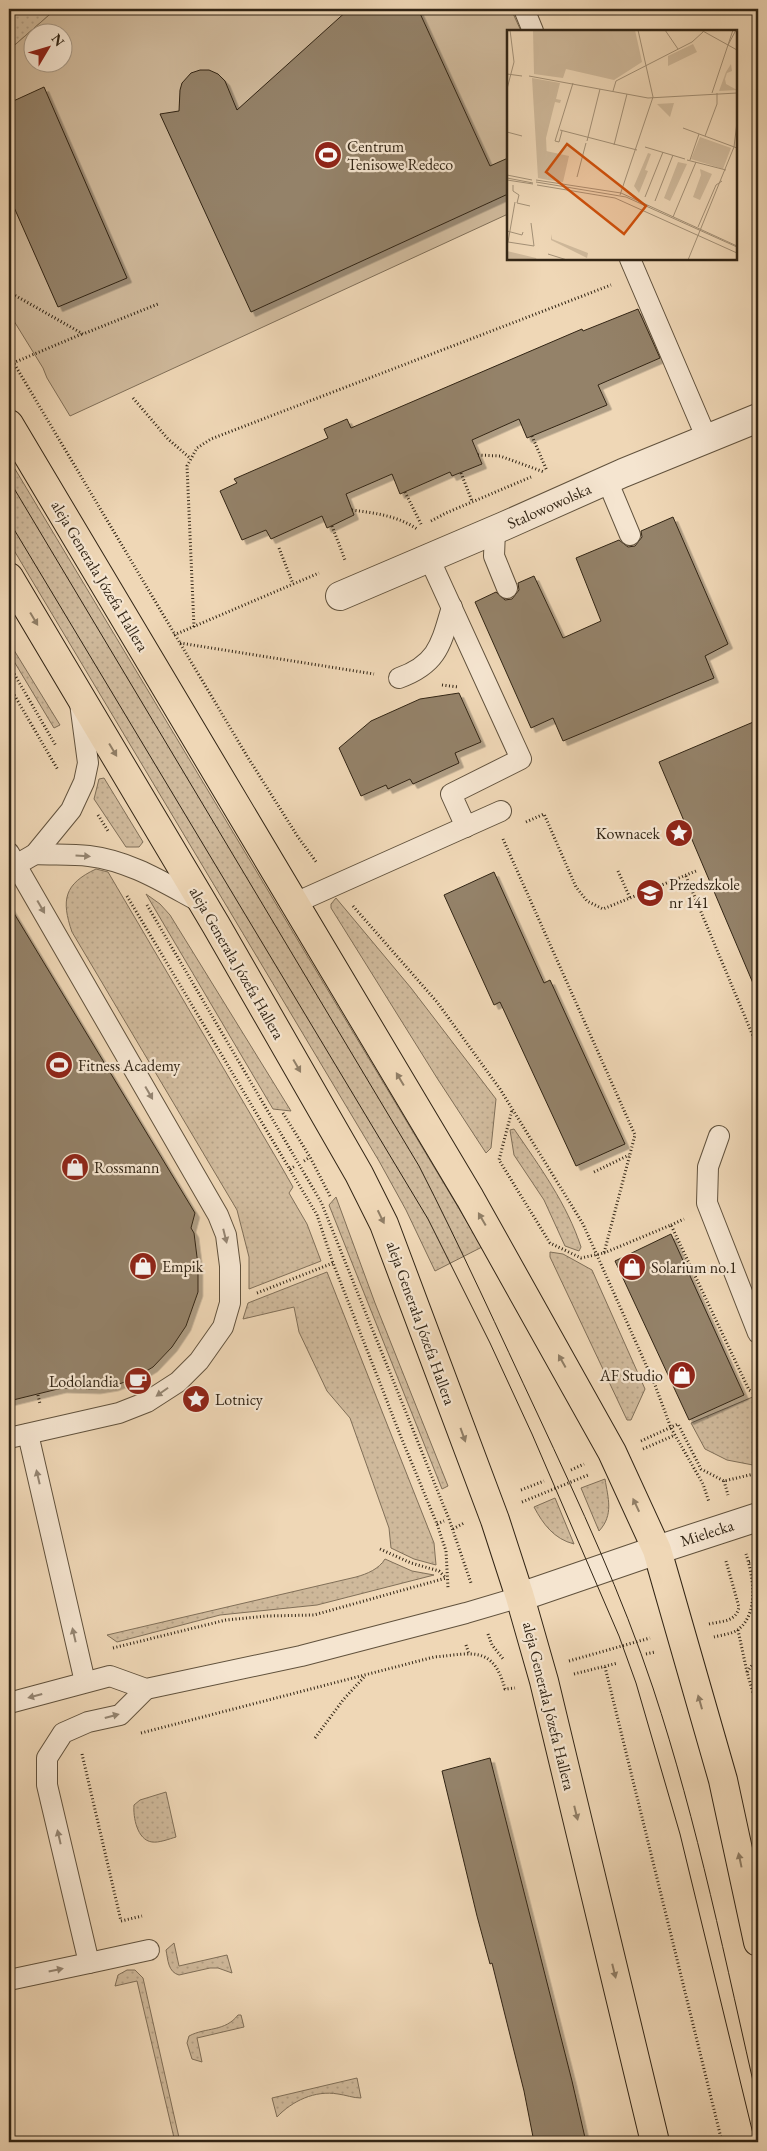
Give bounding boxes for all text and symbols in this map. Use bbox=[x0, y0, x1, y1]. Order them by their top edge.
north arrow bbox=[22, 22, 72, 72]
text: N bbox=[48, 30, 69, 51]
inset map bbox=[507, 30, 737, 260]
place label: Centrum Tenisowe Redeco bbox=[347, 136, 453, 175]
sports icon: Centrum Tenisowe Redeco bbox=[313, 140, 343, 170]
street label: Stalowowolska bbox=[504, 478, 595, 534]
street label: aleja Generała Józefa Hallera bbox=[47, 497, 154, 656]
one-way arrow bbox=[29, 612, 38, 625]
one-way arrow bbox=[108, 744, 117, 757]
place icon: Kownacek bbox=[664, 818, 694, 848]
place label: Kownacek bbox=[596, 823, 660, 844]
one-way arrow bbox=[76, 852, 92, 860]
place label: Przedszkole nr 141 bbox=[669, 874, 740, 913]
school or university icon: Przedszkole nr 141 bbox=[635, 878, 665, 908]
street label: aleja Generała Józefa Hallera bbox=[185, 883, 290, 1044]
one-way arrow bbox=[36, 900, 45, 914]
sports icon: Fitness Academy bbox=[44, 1050, 74, 1080]
place label: Fitness Academy bbox=[78, 1055, 181, 1076]
one-way arrow bbox=[293, 1059, 301, 1074]
one-way arrow bbox=[395, 1073, 404, 1086]
one-way arrow bbox=[144, 1086, 153, 1100]
shop icon: Rossmann bbox=[60, 1152, 90, 1182]
place label: Rossmann bbox=[94, 1157, 160, 1178]
one-way arrow bbox=[377, 1210, 385, 1225]
one-way arrow bbox=[478, 1212, 486, 1227]
one-way arrow bbox=[221, 1228, 229, 1243]
street label: aleja Generała Józefa Hallera bbox=[382, 1238, 461, 1408]
shop icon: Empik bbox=[128, 1251, 158, 1281]
shop icon: Solarium no.1 bbox=[617, 1252, 647, 1282]
place label: Empik bbox=[162, 1256, 204, 1277]
place label: Solarium no.1 bbox=[651, 1257, 737, 1278]
one-way arrow bbox=[557, 1354, 566, 1368]
shop icon: AF Studio bbox=[667, 1360, 697, 1390]
place label: AF Studio bbox=[599, 1365, 663, 1386]
cafe icon: Lodolandia bbox=[123, 1366, 153, 1396]
place label: Lodolandia bbox=[49, 1371, 120, 1392]
place icon: Lotnicy bbox=[181, 1384, 211, 1414]
one-way arrow bbox=[155, 1387, 169, 1397]
place label: Lotnicy bbox=[215, 1389, 264, 1410]
one-way arrow bbox=[459, 1428, 467, 1443]
one-way arrow bbox=[33, 1468, 41, 1484]
one-way arrow bbox=[632, 1498, 640, 1512]
street label: Mielecka bbox=[678, 1514, 737, 1551]
street label: aleja Generała Józefa Hallera bbox=[518, 1620, 580, 1793]
one-way arrow bbox=[70, 1627, 78, 1642]
one-way arrow bbox=[27, 1692, 42, 1700]
one-way arrow bbox=[696, 1695, 704, 1710]
one-way arrow bbox=[105, 1712, 120, 1720]
one-way arrow bbox=[572, 1806, 580, 1821]
one-way arrow bbox=[55, 1830, 63, 1845]
one-way arrow bbox=[736, 1851, 744, 1867]
one-way arrow bbox=[610, 1964, 618, 1979]
one-way arrow bbox=[49, 1966, 64, 1974]

